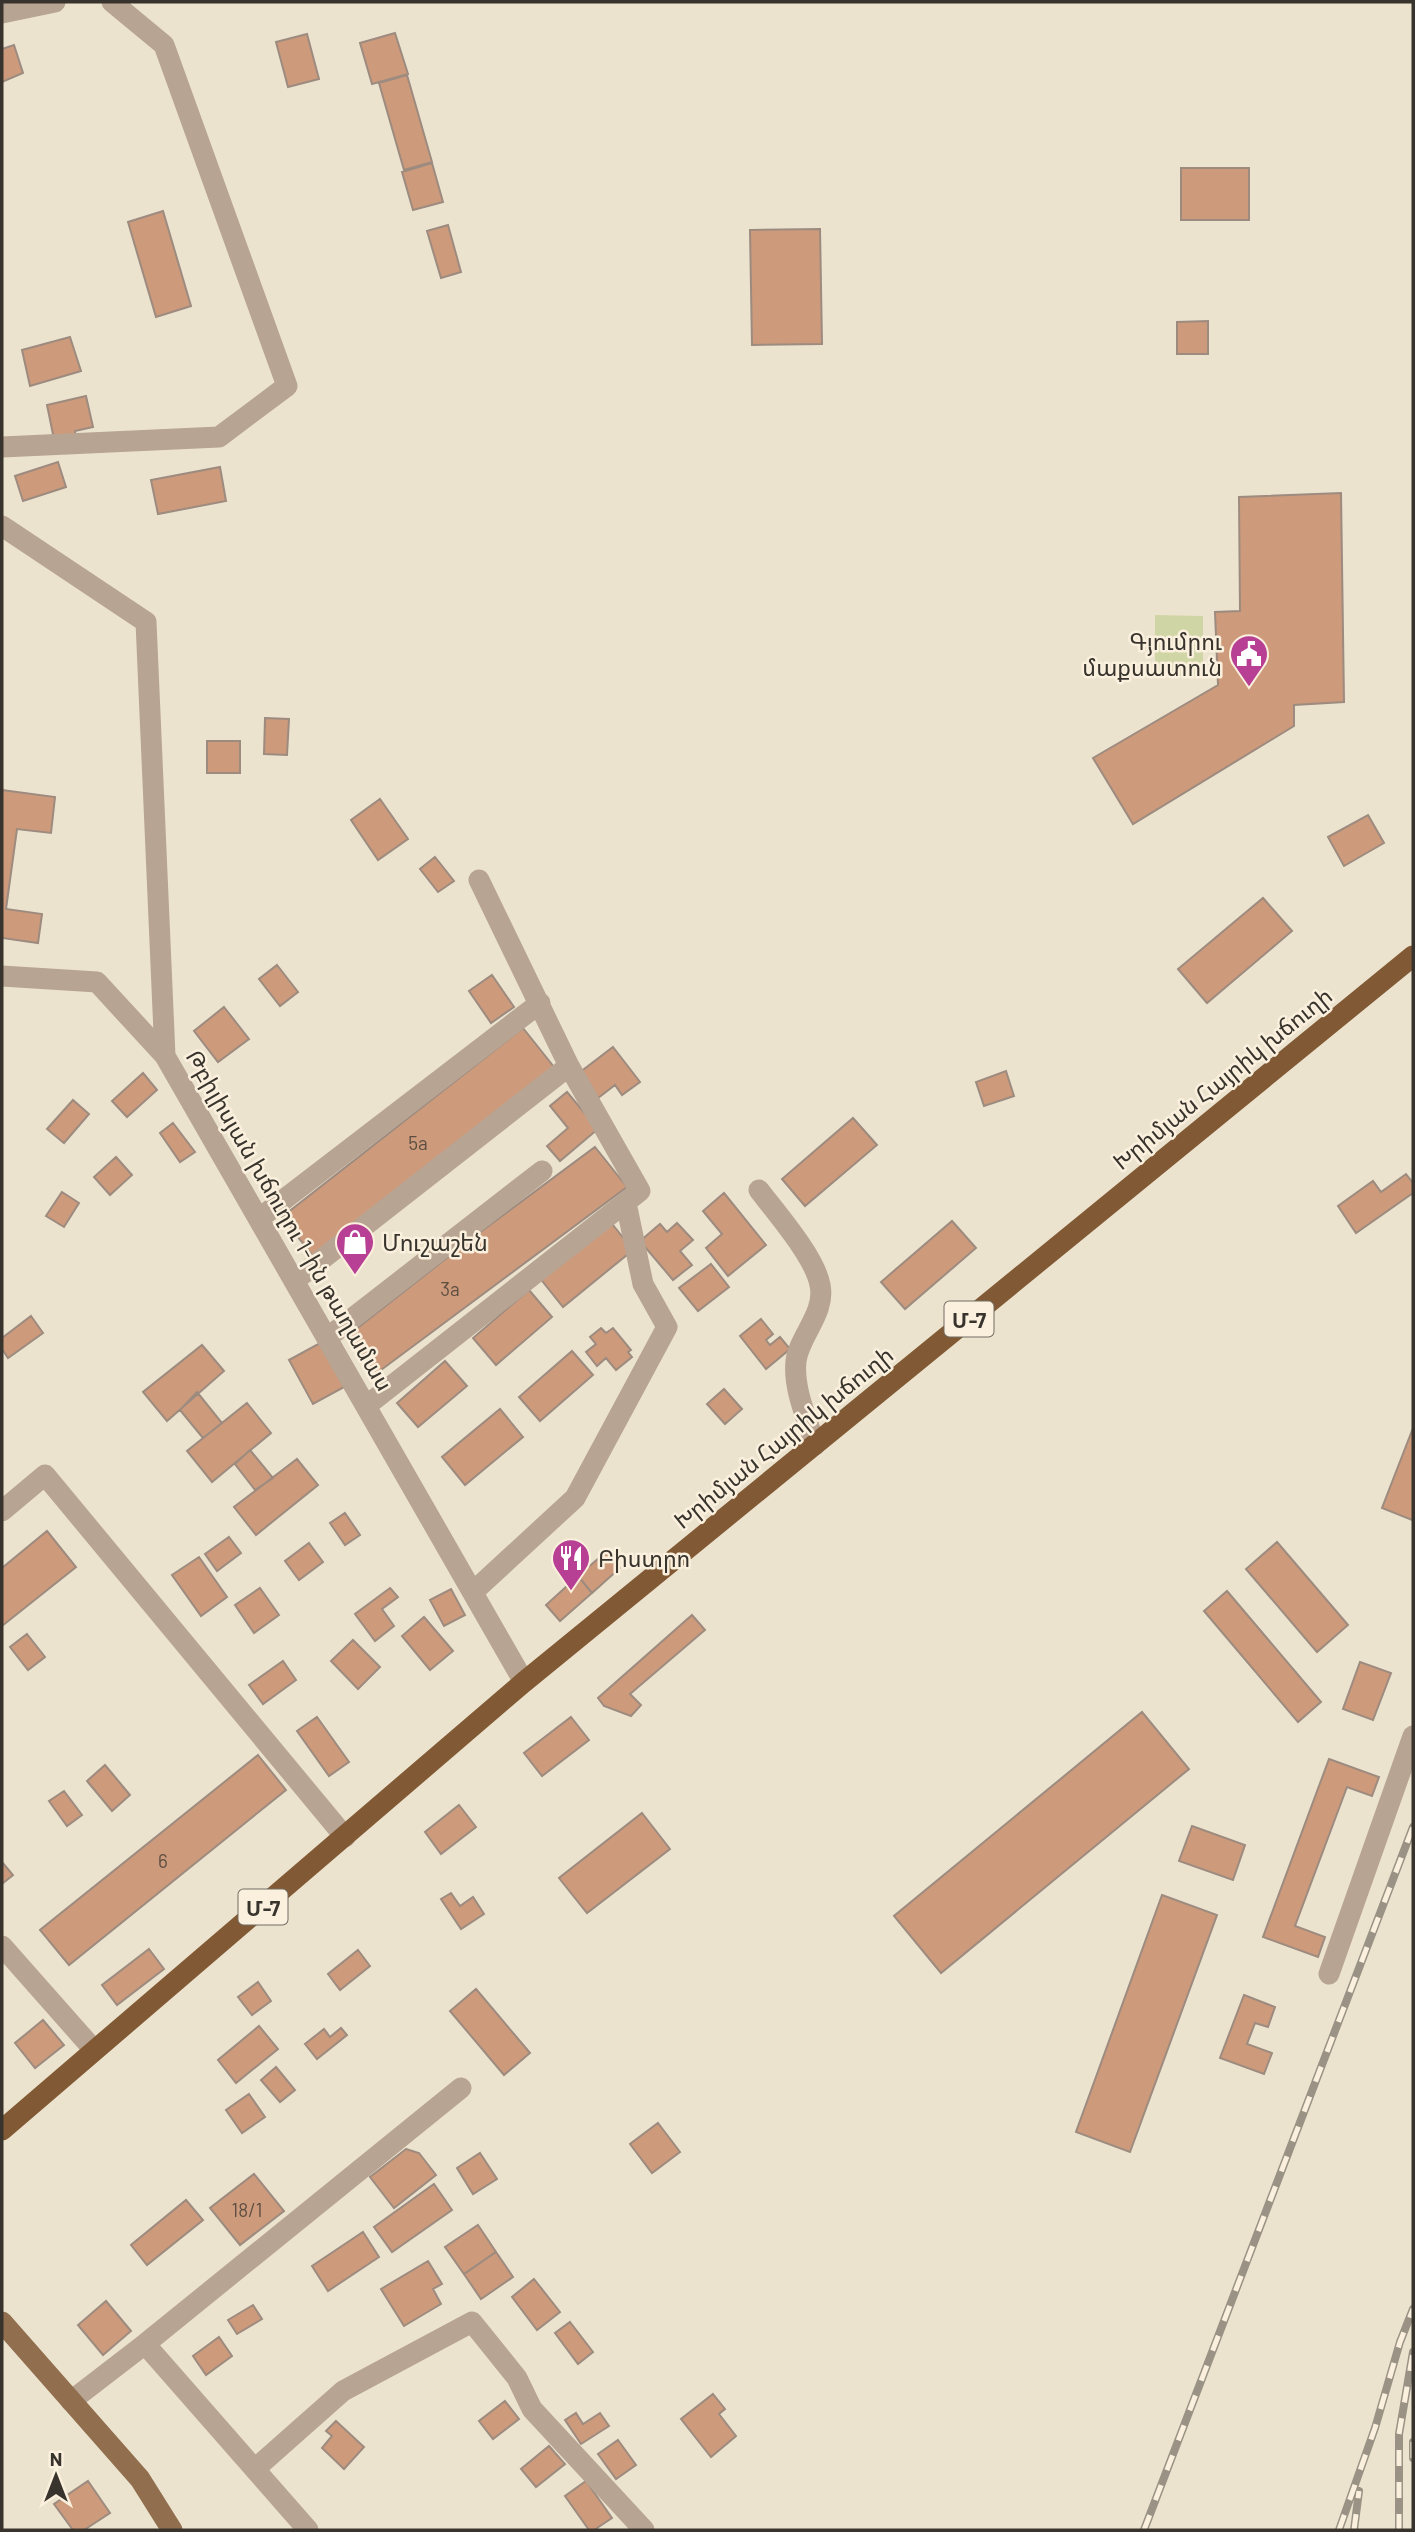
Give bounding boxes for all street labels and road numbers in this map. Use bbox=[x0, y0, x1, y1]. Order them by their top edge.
street label: Խրիմյան Հայրիկ խճուղի bbox=[1107, 981, 1338, 1176]
street label: Թբիլիսյան խճուղու 1-ին թաղամաս bbox=[180, 1044, 399, 1396]
road number: Մ-7 bbox=[944, 1302, 993, 1336]
street label: Խրիմյան Հայրիկ խճուղի bbox=[668, 1340, 899, 1535]
road number: Մ-7 bbox=[238, 1890, 288, 1924]

